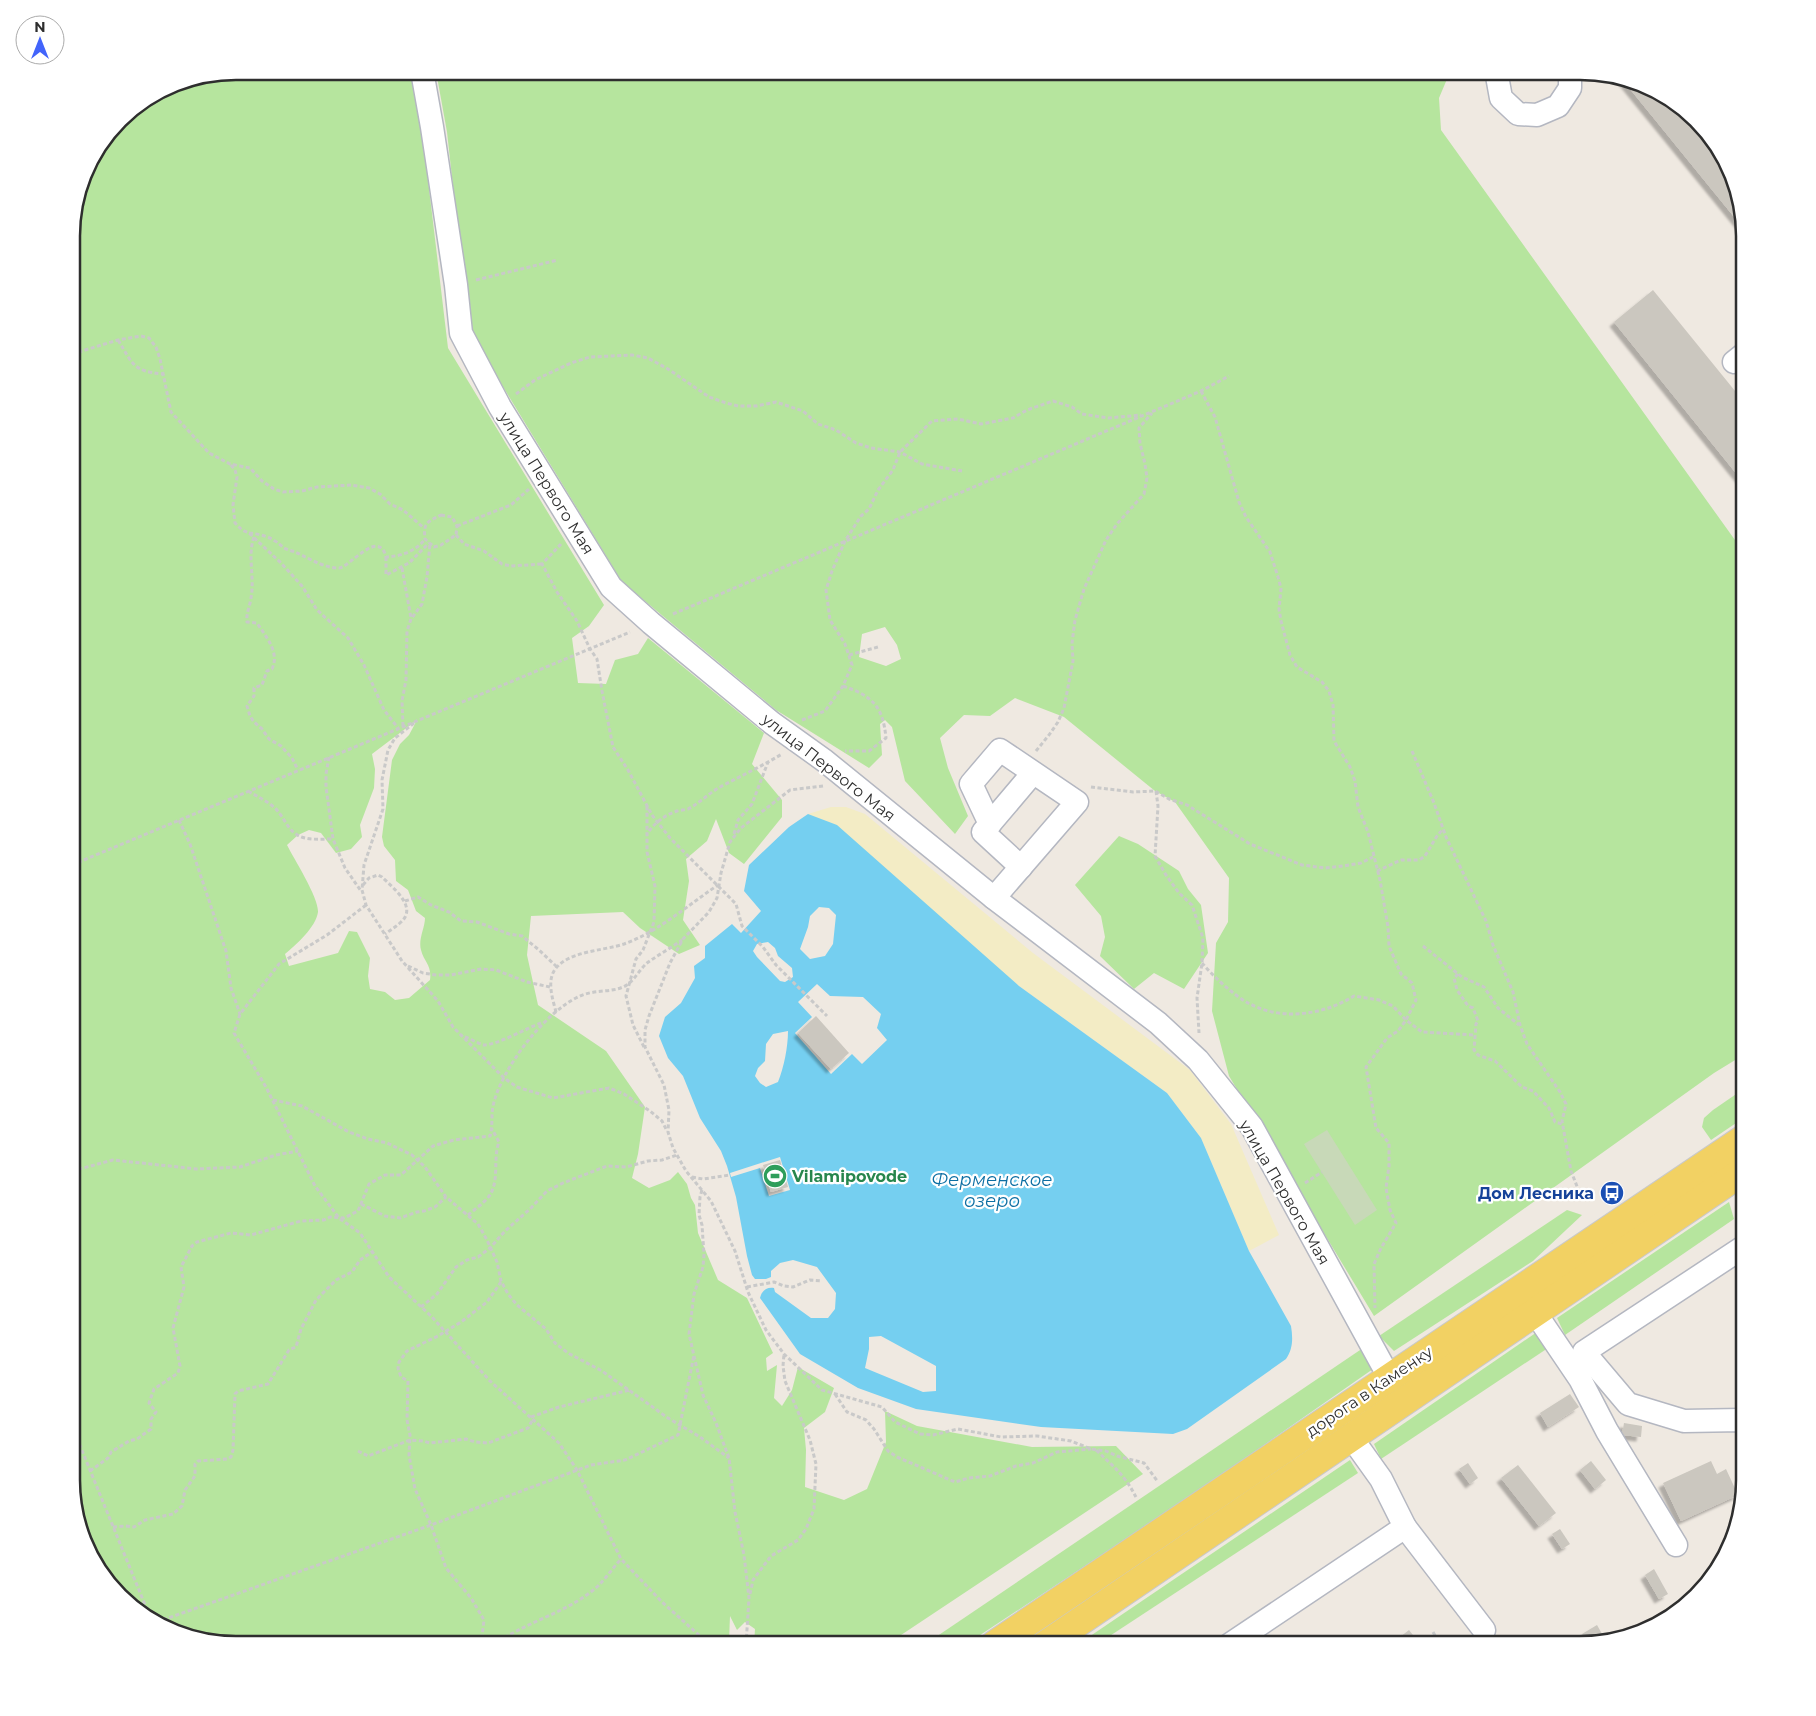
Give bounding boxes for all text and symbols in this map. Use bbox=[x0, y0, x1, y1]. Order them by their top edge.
north arrow bbox=[15, 15, 65, 65]
text: N bbox=[34, 18, 46, 36]
street label: улица Первого Мая bbox=[494, 408, 598, 558]
street label: улица Первого Мая bbox=[757, 709, 899, 825]
street label: улица Первого Мая bbox=[1235, 1116, 1334, 1268]
sports icon: Vilamipovode bbox=[762, 1163, 788, 1189]
place label: Vilamipovode bbox=[791, 1167, 907, 1186]
water label: Ферменское озеро bbox=[931, 1169, 1053, 1212]
bus stop icon: Дом Лесника bbox=[1599, 1180, 1625, 1206]
place label: Дом Лесника bbox=[1478, 1184, 1594, 1203]
street label: дорога в Каменку bbox=[1302, 1342, 1436, 1441]

